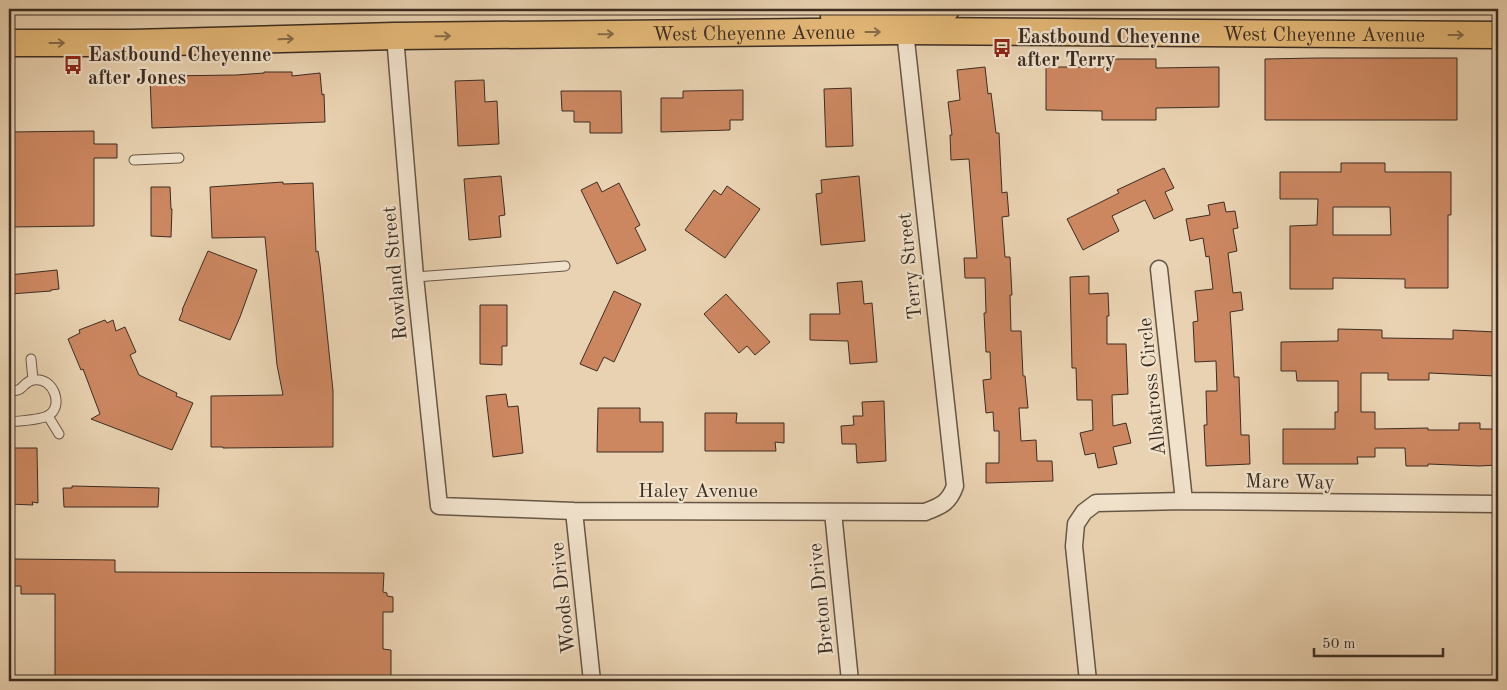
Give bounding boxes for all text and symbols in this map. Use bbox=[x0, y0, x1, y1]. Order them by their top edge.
street label: West Cheyenne Avenue bbox=[653, 23, 855, 45]
street label: West Cheyenne Avenue bbox=[1223, 25, 1425, 47]
one-way arrow bbox=[865, 27, 881, 37]
place label: Eastbound Cheyenne after Terry bbox=[1017, 28, 1200, 71]
one-way arrow bbox=[598, 29, 614, 39]
one-way arrow bbox=[1448, 30, 1464, 40]
one-way arrow bbox=[435, 31, 451, 41]
one-way arrow bbox=[277, 35, 293, 44]
bus stop icon: Eastbound Cheyenne after Terry bbox=[991, 37, 1013, 59]
one-way arrow bbox=[49, 38, 65, 48]
place label: Eastbound Cheyenne after Jones bbox=[88, 46, 271, 89]
bus stop icon: Eastbound Cheyenne after Jones bbox=[62, 54, 84, 76]
street label: Rowland Street bbox=[380, 205, 412, 341]
street label: Terry Street bbox=[895, 211, 927, 320]
street label: Albatross Circle bbox=[1136, 317, 1170, 457]
street label: Mare Way bbox=[1245, 472, 1335, 494]
street label: Haley Avenue bbox=[638, 482, 758, 502]
street label: Woods Drive bbox=[548, 541, 580, 655]
street label: Breton Drive bbox=[806, 542, 838, 656]
scale bar bbox=[1314, 625, 1443, 657]
text: 50 m bbox=[1322, 637, 1356, 652]

